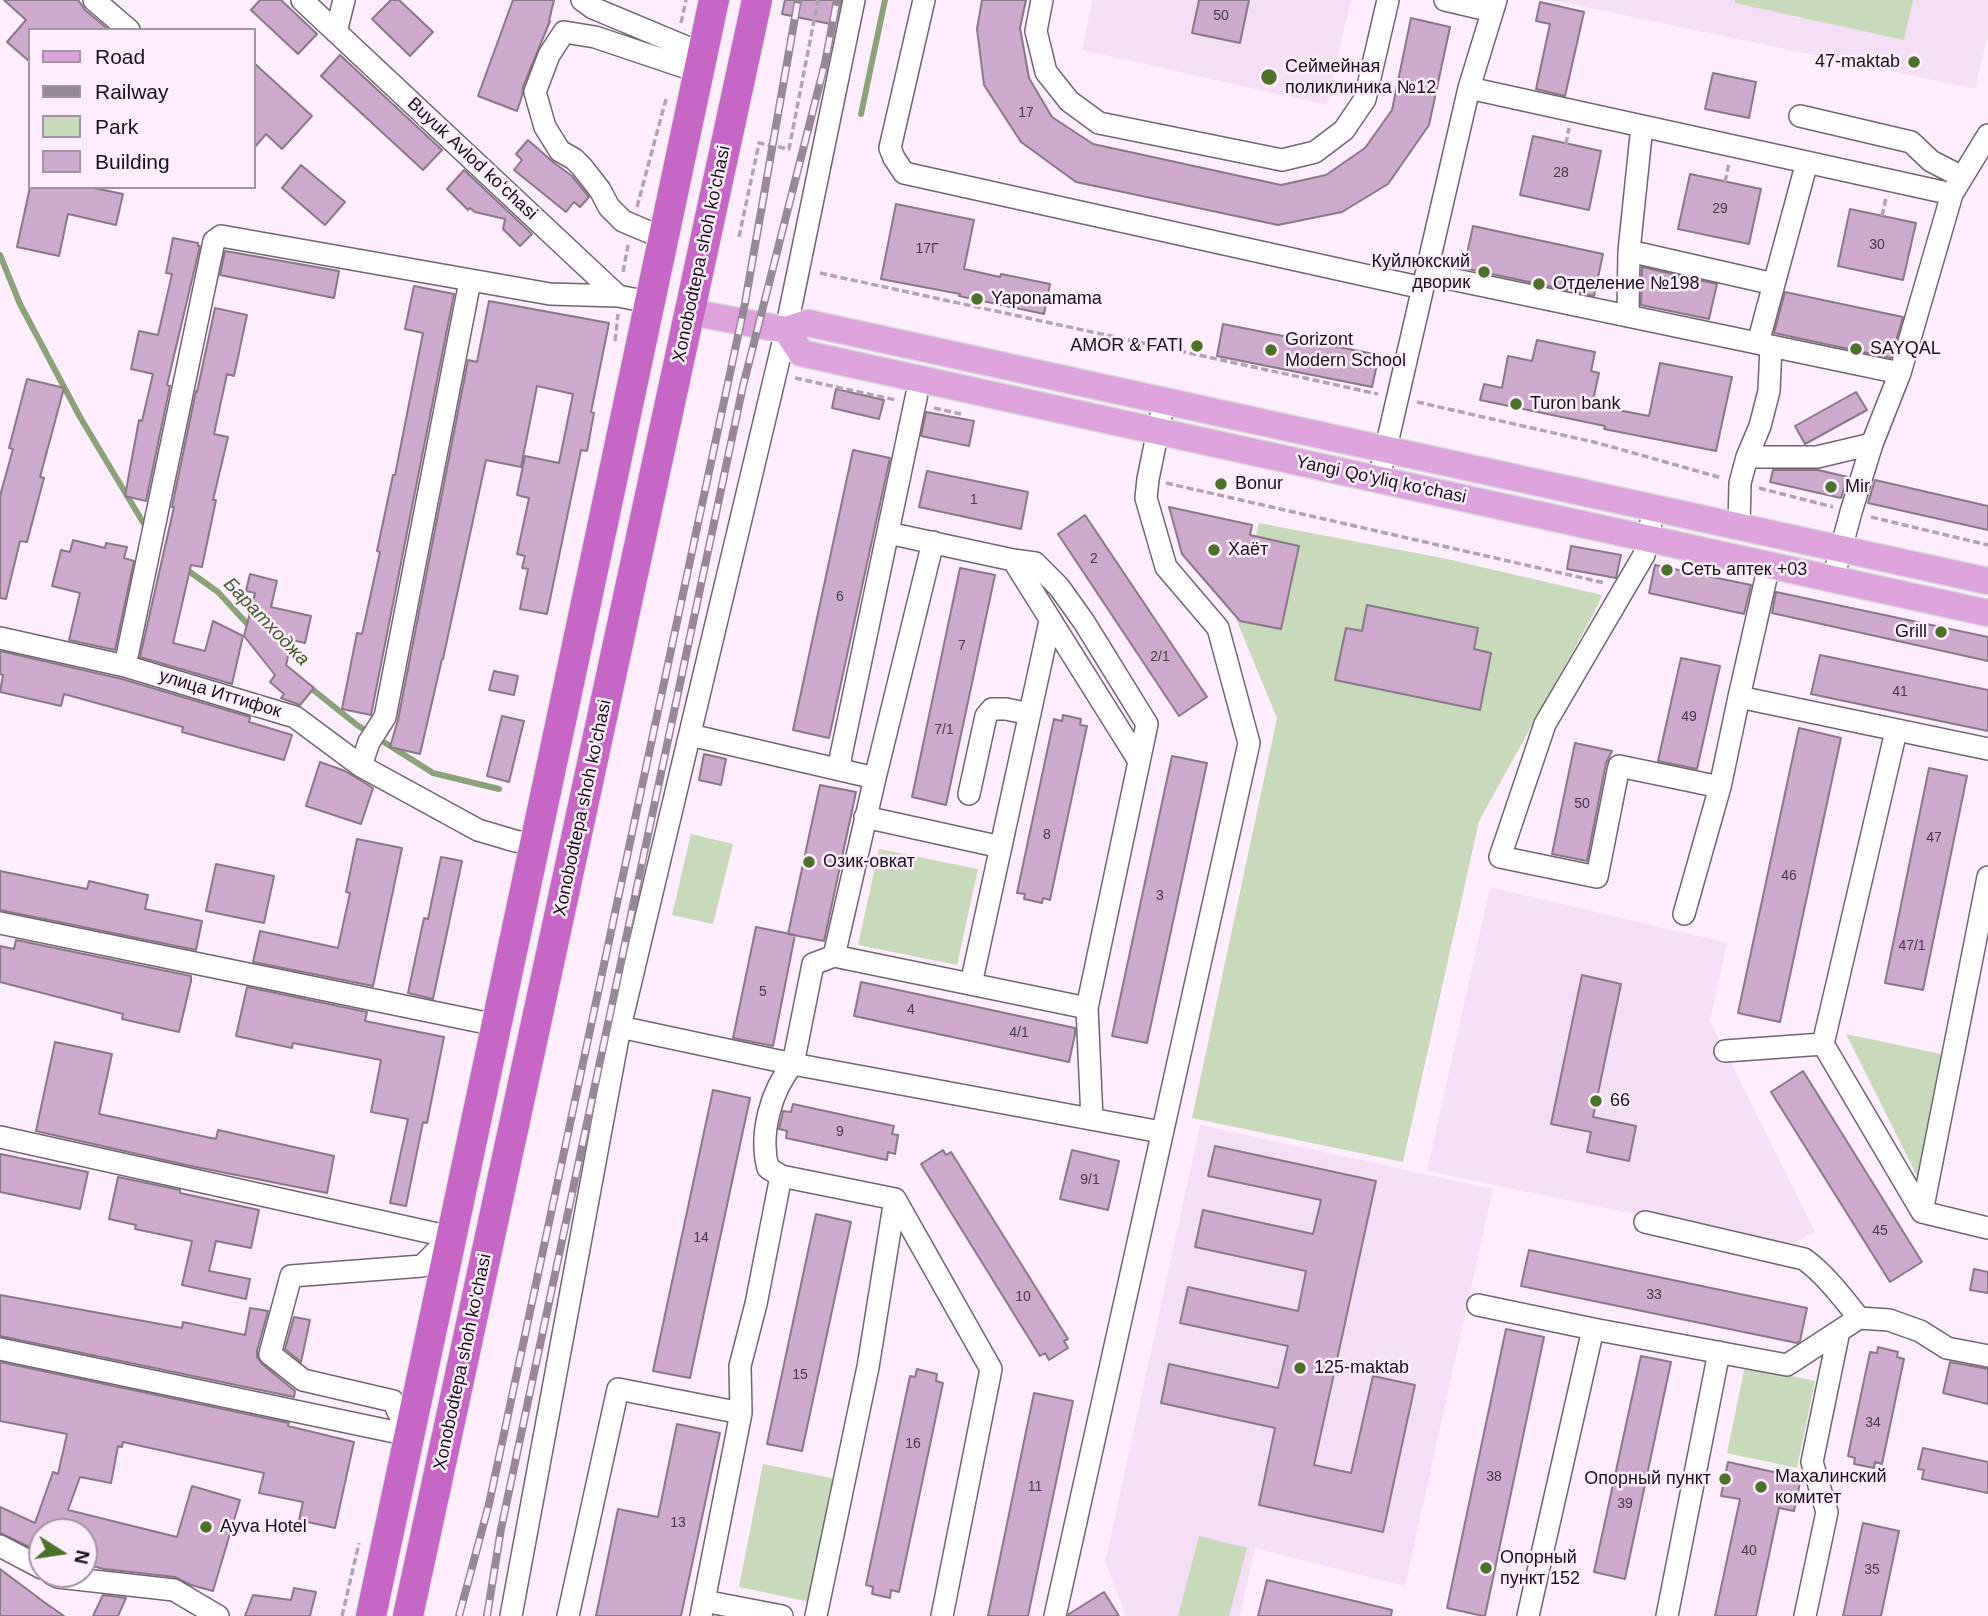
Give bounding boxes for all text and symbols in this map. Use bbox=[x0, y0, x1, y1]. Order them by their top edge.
house number: 50 bbox=[1213, 8, 1229, 24]
legend bbox=[28, 28, 256, 189]
text: Road bbox=[95, 45, 145, 68]
place label: 47-maktab bbox=[1815, 51, 1900, 73]
marker: 47-maktab bbox=[1906, 54, 1922, 70]
place label: Сеймейная поликлиника №12 bbox=[1285, 56, 1436, 98]
marker: Сеймейная поликлиника №12 bbox=[1259, 67, 1279, 87]
text: Railway bbox=[95, 80, 169, 103]
street label: Buyuk Avlod koʻchasi bbox=[403, 93, 541, 225]
house number: 17 bbox=[1018, 105, 1034, 121]
text: Park bbox=[95, 115, 138, 138]
street label: Xonobodtepa shoh ko'chasi bbox=[669, 144, 735, 364]
text: Building bbox=[95, 150, 170, 173]
house number: 28 bbox=[1553, 165, 1569, 181]
house number: 29 bbox=[1712, 201, 1728, 217]
house number: 30 bbox=[1869, 237, 1885, 253]
house number: 17Г bbox=[915, 241, 939, 257]
place label: Куйлюкский дворик bbox=[1371, 251, 1470, 294]
marker: Куйлюкский дворик bbox=[1476, 264, 1492, 280]
place label: Отделение №198 bbox=[1553, 273, 1699, 295]
marker: Отделение №198 bbox=[1531, 276, 1547, 292]
place label: Yaponamama bbox=[991, 288, 1102, 310]
marker: Yaponamama bbox=[969, 291, 985, 307]
place label: Gorizont Modern School bbox=[1285, 329, 1406, 372]
place label: AMOR & FATI bbox=[1070, 335, 1183, 357]
marker: AMOR & FATI bbox=[1189, 338, 1205, 354]
place label: SAYQAL bbox=[1870, 338, 1941, 360]
marker: SAYQAL bbox=[1848, 341, 1864, 357]
marker: Gorizont Modern School bbox=[1263, 342, 1279, 358]
place label: Turon bank bbox=[1530, 393, 1620, 415]
marker: Turon bank bbox=[1508, 396, 1524, 412]
street label: Yangi Qo'yliq ko'chasi bbox=[1294, 451, 1468, 509]
place label: Bonur bbox=[1235, 473, 1283, 495]
marker: Bonur bbox=[1213, 476, 1229, 492]
place label: Mir bbox=[1845, 476, 1870, 498]
marker: Mir bbox=[1823, 479, 1839, 495]
house number: 1 bbox=[970, 492, 978, 508]
place label: Хаёт bbox=[1228, 539, 1268, 561]
marker: Хаёт bbox=[1206, 542, 1222, 558]
house number: 2 bbox=[1090, 551, 1098, 567]
place label: Сеть аптек +03 bbox=[1681, 559, 1807, 581]
marker: Сеть аптек +03 bbox=[1659, 562, 1675, 578]
water label: Баратходжа bbox=[218, 573, 314, 671]
house number: 6 bbox=[836, 589, 844, 605]
place label: Grill bbox=[1895, 621, 1927, 643]
marker: Grill bbox=[1933, 624, 1949, 640]
house number: 7 bbox=[958, 638, 966, 654]
house number: 2/1 bbox=[1150, 649, 1170, 665]
street label: улица Иттифок bbox=[156, 665, 284, 723]
house number: 41 bbox=[1892, 684, 1908, 700]
street label: Xonobodtepa shoh ko'chasi bbox=[550, 698, 616, 918]
house number: 49 bbox=[1681, 709, 1697, 725]
house number: 7/1 bbox=[934, 722, 954, 738]
house number: 50 bbox=[1574, 796, 1590, 812]
house number: 8 bbox=[1043, 827, 1051, 843]
house number: 47 bbox=[1926, 830, 1942, 846]
place label: Озик-овкат bbox=[823, 851, 915, 873]
marker: Озик-овкат bbox=[801, 854, 817, 870]
house number: 46 bbox=[1781, 868, 1797, 884]
house number: 3 bbox=[1156, 888, 1164, 904]
house number: 47/1 bbox=[1898, 938, 1926, 954]
house number: 5 bbox=[759, 984, 767, 1000]
house number: 4 bbox=[907, 1002, 915, 1018]
house number: 4/1 bbox=[1009, 1025, 1029, 1041]
place label: 66 bbox=[1610, 1090, 1630, 1112]
marker: 66 bbox=[1588, 1093, 1604, 1109]
house number: 9 bbox=[836, 1124, 844, 1140]
house number: 9/1 bbox=[1080, 1172, 1100, 1188]
house number: 45 bbox=[1872, 1223, 1888, 1239]
house number: 14 bbox=[693, 1230, 709, 1246]
street label: Xonobodtepa shoh ko'chasi bbox=[430, 1252, 496, 1472]
house number: 33 bbox=[1646, 1287, 1662, 1303]
house number: 10 bbox=[1015, 1289, 1031, 1305]
place label: 125-maktab bbox=[1314, 1357, 1409, 1379]
marker: 125-maktab bbox=[1292, 1360, 1308, 1376]
house number: 15 bbox=[792, 1367, 808, 1383]
house number: 34 bbox=[1865, 1415, 1881, 1431]
house number: 16 bbox=[905, 1436, 921, 1452]
place label: Махалинский комитет bbox=[1775, 1466, 1886, 1508]
place label: Опорный пункт bbox=[1584, 1468, 1711, 1490]
house number: 38 bbox=[1486, 1469, 1502, 1485]
marker: Опорный пункт bbox=[1717, 1471, 1733, 1487]
house number: 11 bbox=[1028, 1479, 1042, 1495]
marker: Махалинский комитет bbox=[1753, 1479, 1769, 1495]
house number: 39 bbox=[1617, 1496, 1633, 1512]
house number: 13 bbox=[670, 1515, 686, 1531]
place label: Ayva Hotel bbox=[220, 1516, 307, 1538]
north arrow bbox=[28, 1518, 98, 1588]
marker: Ayva Hotel bbox=[198, 1519, 214, 1535]
house number: 40 bbox=[1741, 1543, 1757, 1559]
place label: Опорный пункт 152 bbox=[1500, 1547, 1580, 1590]
text: N bbox=[70, 1548, 94, 1566]
marker: Опорный пункт 152 bbox=[1478, 1560, 1494, 1576]
house number: 35 bbox=[1864, 1562, 1880, 1578]

